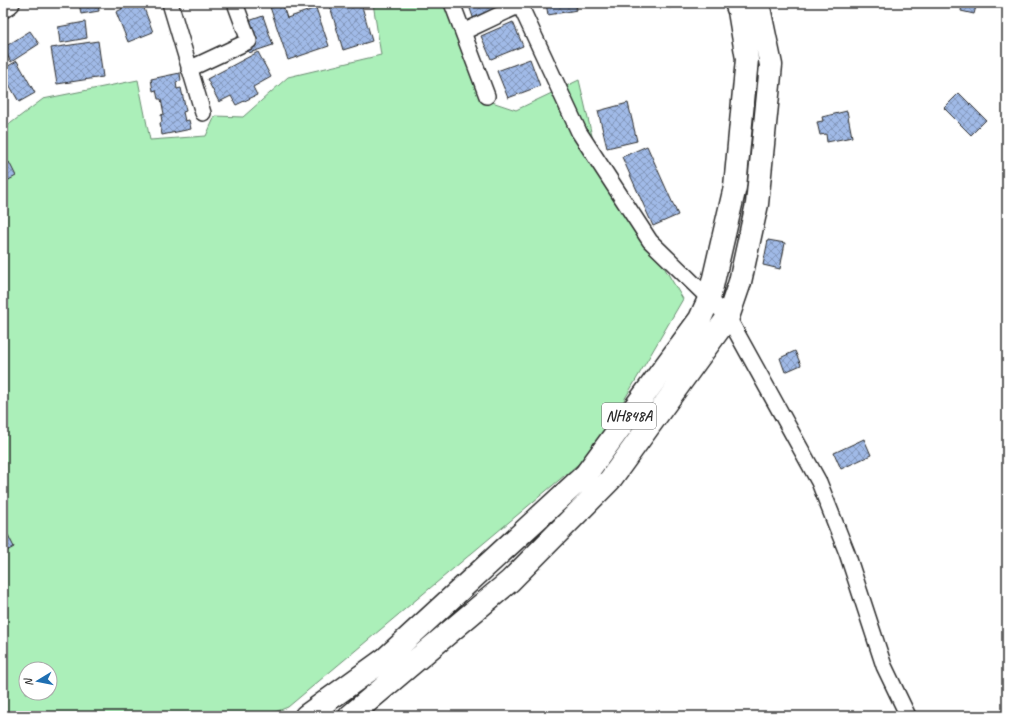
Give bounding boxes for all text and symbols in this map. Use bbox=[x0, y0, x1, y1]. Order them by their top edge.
road number: NH848A bbox=[602, 403, 656, 429]
north arrow bbox=[18, 661, 58, 701]
text: N bbox=[20, 676, 36, 687]

